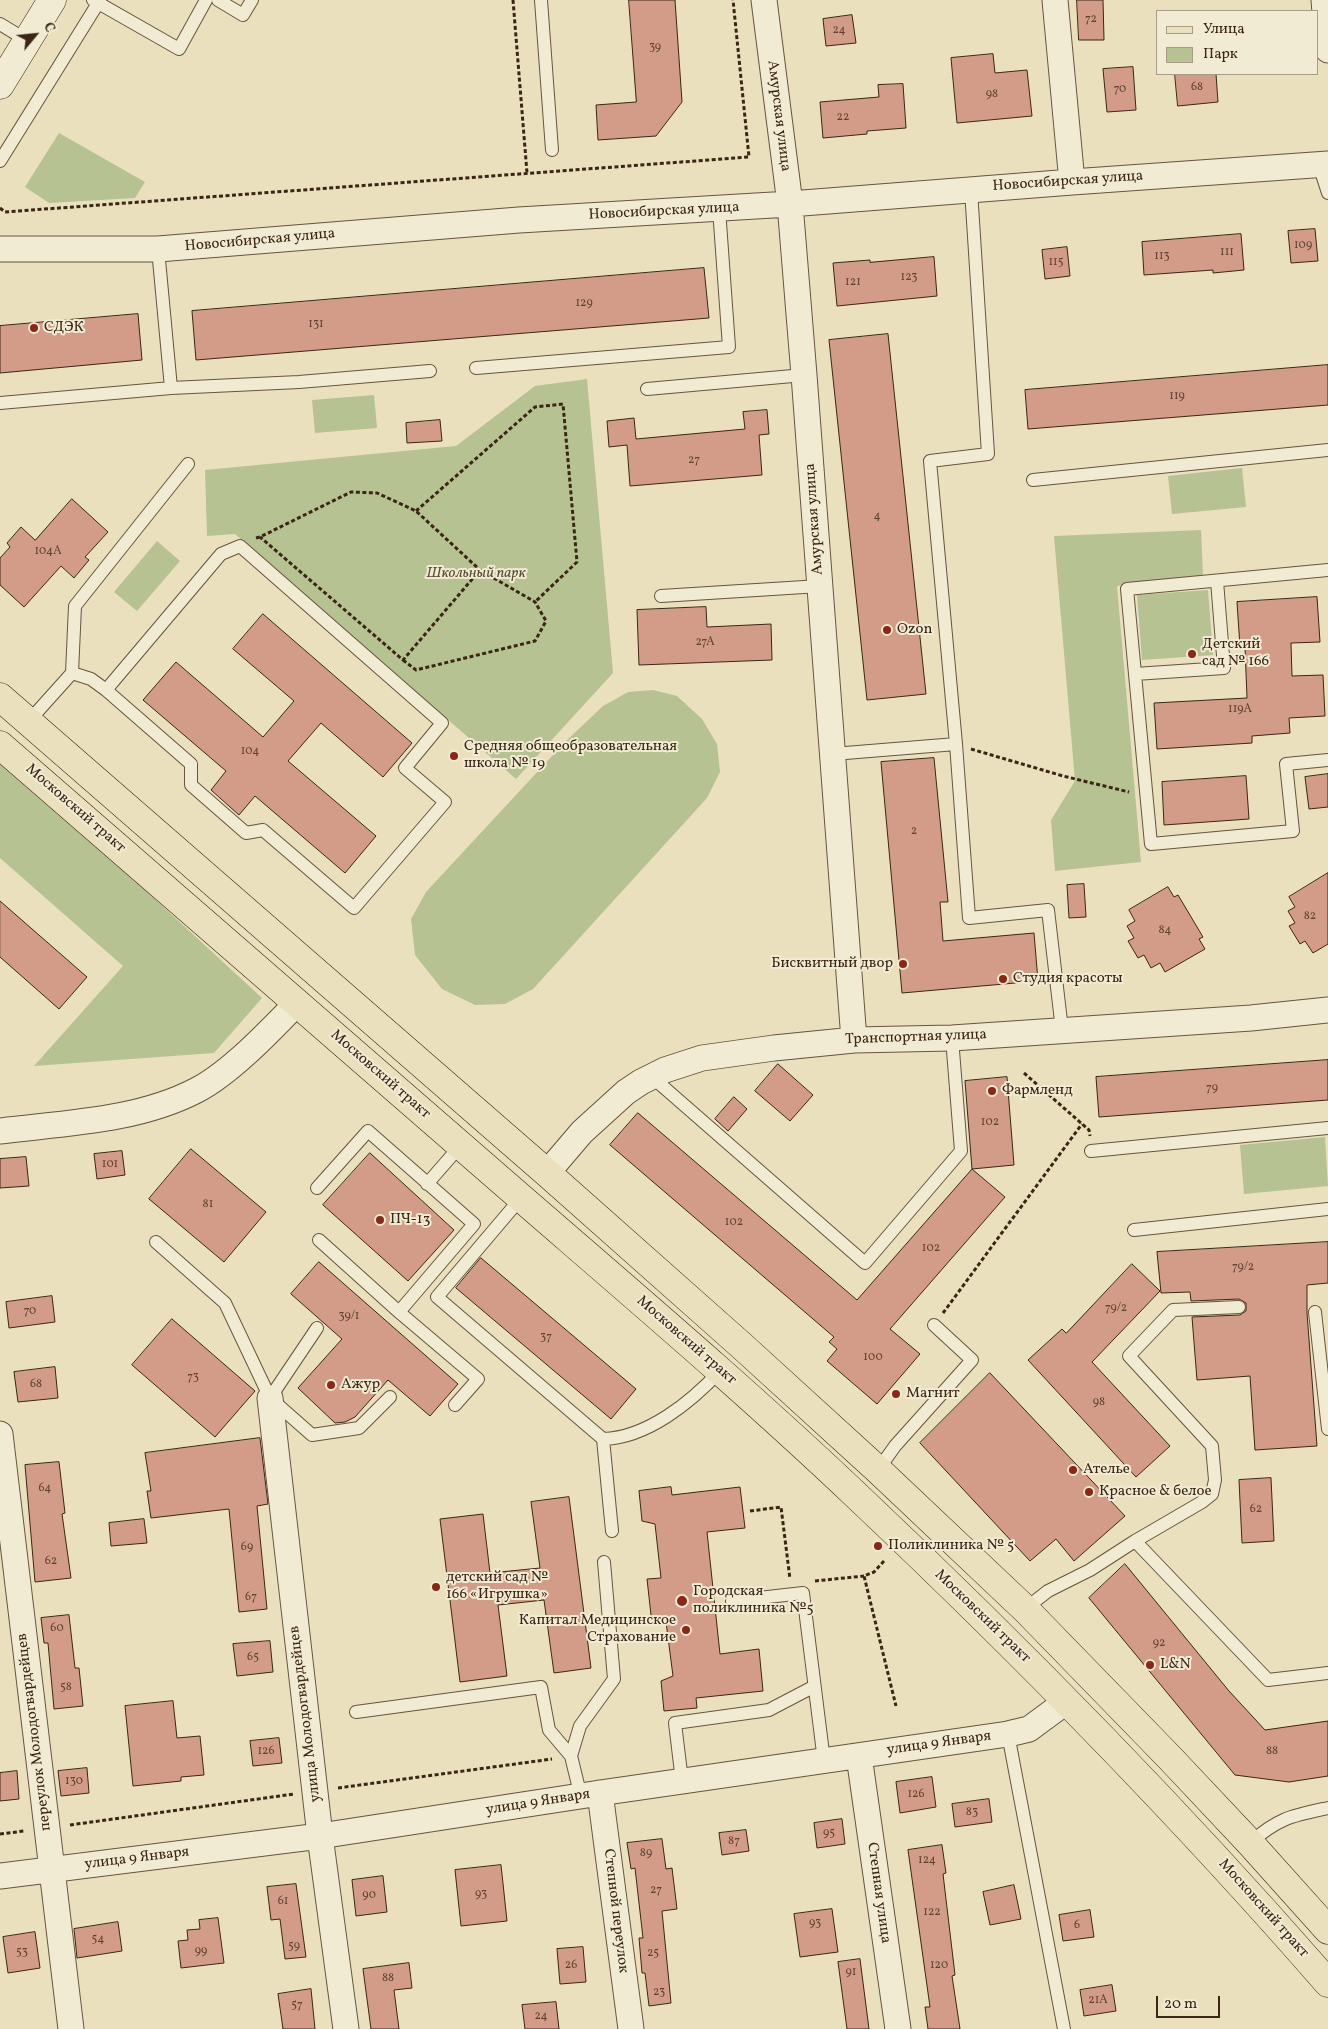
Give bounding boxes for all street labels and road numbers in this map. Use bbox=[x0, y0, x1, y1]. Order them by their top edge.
street label: Амурская улица bbox=[762, 59, 794, 173]
street label: Новосибирская улица bbox=[992, 168, 1144, 196]
street label: Новосибирская улица bbox=[588, 199, 740, 225]
street label: Новосибирская улица bbox=[184, 225, 336, 257]
street label: Амурская улица bbox=[802, 463, 828, 575]
street label: Московский тракт bbox=[21, 761, 129, 857]
street label: Московский тракт bbox=[326, 1027, 434, 1123]
street label: Транспортная улица bbox=[845, 1027, 987, 1049]
street label: Московский тракт bbox=[632, 1293, 740, 1389]
street label: Московский тракт bbox=[930, 1566, 1034, 1668]
street label: улица Молодогвардейцев bbox=[286, 1625, 326, 1803]
street label: переулок Молодогвардейцев bbox=[14, 1632, 56, 1832]
street label: улица 9 Января bbox=[886, 1728, 992, 1760]
street label: улица 9 Января bbox=[485, 1786, 591, 1820]
street label: Степная улица bbox=[862, 1841, 894, 1945]
street label: улица 9 Января bbox=[84, 1844, 190, 1874]
street label: Степной переулок bbox=[598, 1848, 632, 1974]
street label: Московский тракт bbox=[1214, 1856, 1312, 1962]

